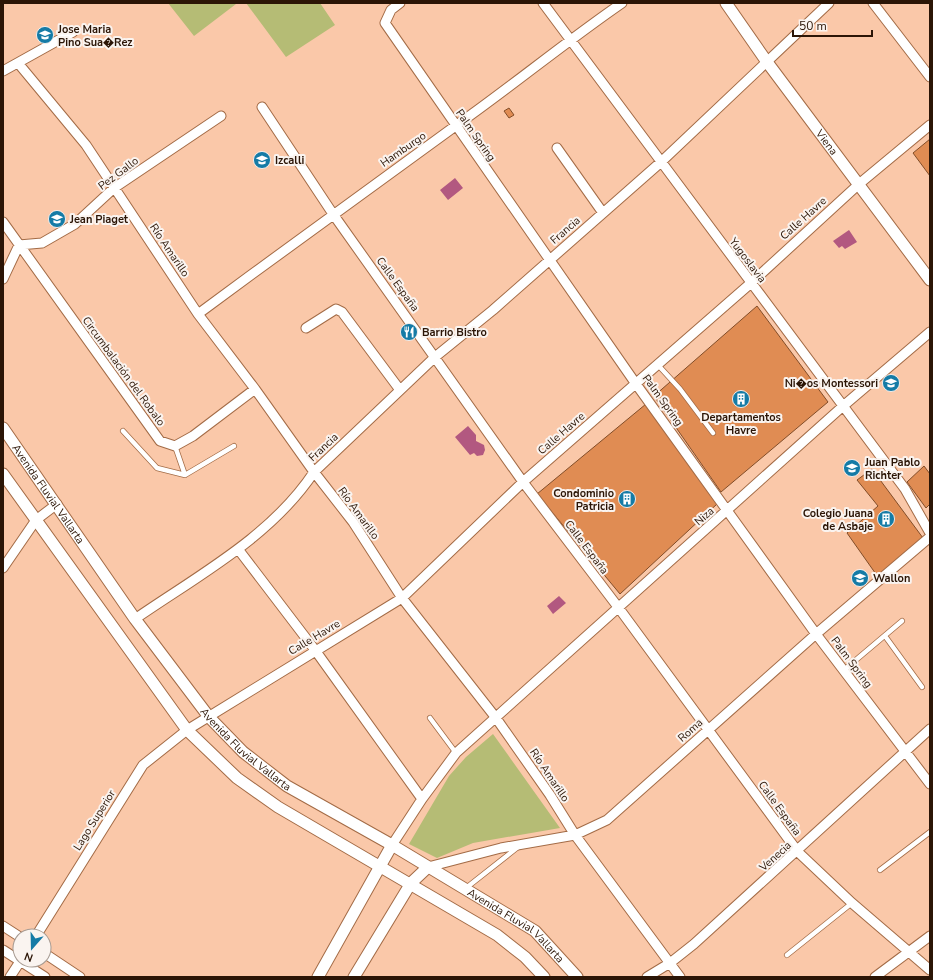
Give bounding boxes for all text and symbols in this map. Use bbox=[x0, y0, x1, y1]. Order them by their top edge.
scale bar bbox=[793, 12, 872, 38]
text: 50 m bbox=[799, 18, 827, 34]
place label: Jose Maria Pino Sua�Rez bbox=[57, 22, 133, 50]
school or university icon: Jose Maria Pino Sua�Rez bbox=[35, 25, 55, 45]
street label: Palm Spring bbox=[452, 106, 499, 164]
street label: Viena bbox=[812, 126, 841, 158]
street label: Hamburgo bbox=[377, 128, 429, 171]
school or university icon: Izcalli bbox=[252, 150, 272, 170]
street label: Pez Gallo bbox=[95, 153, 142, 193]
place label: Izcalli bbox=[275, 153, 304, 168]
street label: Calle Havre bbox=[777, 193, 830, 243]
school or university icon: Jean Piaget bbox=[47, 209, 67, 229]
place label: Jean Piaget bbox=[69, 212, 129, 227]
street label: Francia bbox=[547, 213, 584, 248]
street label: Río Amarillo bbox=[146, 221, 193, 280]
street label: Yugoslavia bbox=[725, 234, 770, 286]
street label: Calle España bbox=[373, 254, 423, 315]
street label: Circumbalación del Robalo bbox=[79, 314, 168, 429]
restaurant icon: Barrio Bistro bbox=[399, 322, 419, 342]
place label: Barrio Bistro bbox=[422, 325, 487, 340]
street label: Palm Spring bbox=[639, 371, 686, 429]
school or university icon: Ni�os Montessori bbox=[881, 373, 901, 393]
place label: Ni�os Montessori bbox=[785, 376, 878, 391]
building icon: Departamentos Havre bbox=[731, 389, 751, 409]
street label: Calle Havre bbox=[535, 409, 588, 458]
place label: Departamentos Havre bbox=[701, 410, 781, 438]
street label: Francia bbox=[305, 430, 342, 465]
street label: Avenida Fluvial Vallarta bbox=[8, 441, 88, 547]
place label: Juan Pablo Richter bbox=[864, 455, 920, 483]
school or university icon: Juan Pablo Richter bbox=[842, 458, 862, 478]
street label: Río Amarillo bbox=[335, 484, 383, 542]
place label: Condominio Patricia bbox=[553, 486, 614, 514]
building icon: Condominio Patricia bbox=[617, 489, 637, 509]
street label: Niza bbox=[691, 504, 718, 529]
place label: Colegio Juana de Asbaje bbox=[803, 506, 873, 534]
building icon: Colegio Juana de Asbaje bbox=[876, 509, 896, 529]
street label: Calle España bbox=[561, 517, 612, 578]
school or university icon: Wallon bbox=[850, 568, 870, 588]
place label: Wallon bbox=[873, 571, 910, 586]
street label: Calle Havre bbox=[286, 616, 343, 659]
street label: Palm Spring bbox=[827, 634, 876, 691]
street label: Avenida Fluvial Vallarta bbox=[197, 705, 294, 795]
street label: Roma bbox=[675, 715, 706, 746]
street label: Río Amarillo bbox=[526, 746, 573, 805]
street label: Calle España bbox=[755, 778, 805, 839]
street label: Lago Superior bbox=[70, 787, 119, 853]
street label: Venecia bbox=[755, 838, 795, 875]
street label: Avenida Fluvial Vallarta bbox=[464, 885, 567, 966]
north arrow bbox=[12, 928, 52, 968]
text: N bbox=[22, 948, 35, 965]

